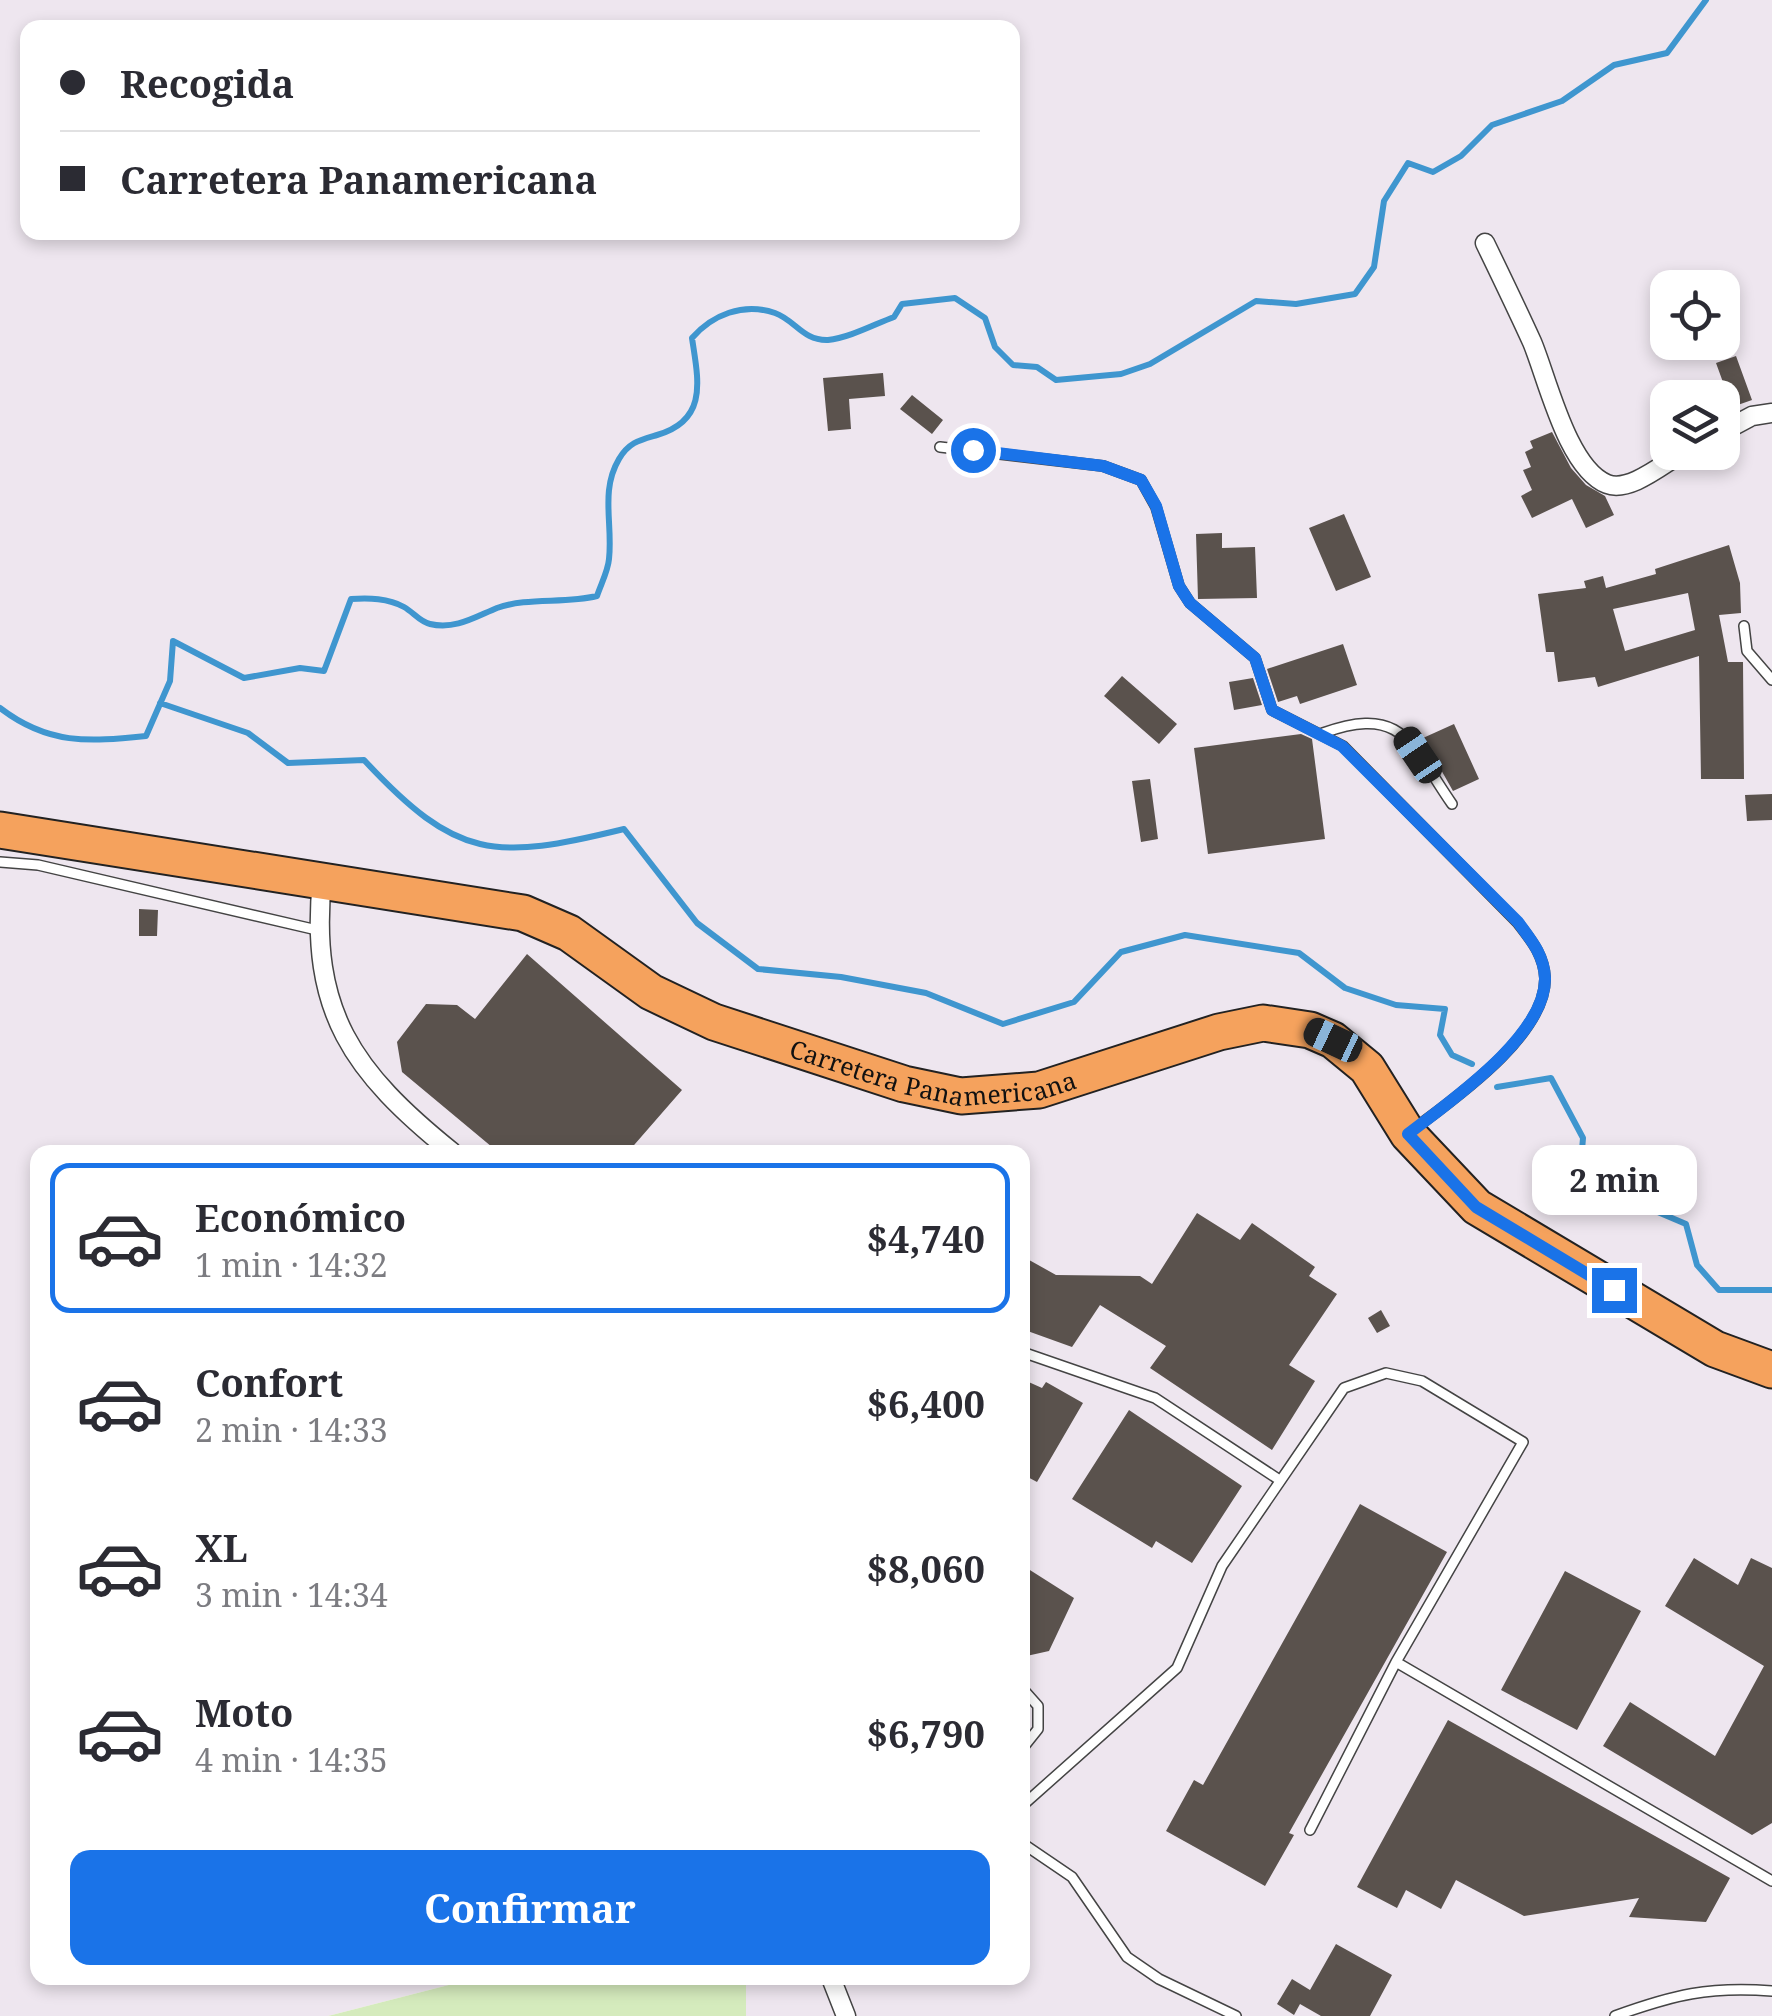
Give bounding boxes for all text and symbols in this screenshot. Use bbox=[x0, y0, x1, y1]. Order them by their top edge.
text: Recogida bbox=[120, 57, 294, 109]
text: Carretera Panamericana bbox=[120, 153, 597, 205]
map controls bbox=[1650, 270, 1740, 470]
button: locate bbox=[1650, 270, 1740, 360]
button: layers bbox=[1650, 380, 1740, 470]
route start bbox=[951, 428, 996, 473]
car bbox=[1389, 722, 1447, 788]
car bbox=[1299, 1014, 1367, 1066]
street label: Carretera Panamericana bbox=[786, 1031, 1080, 1113]
callout: 2 min bbox=[1532, 1145, 1696, 1215]
text: 2 min bbox=[1569, 1158, 1660, 1201]
text: Económico bbox=[195, 1191, 406, 1243]
icon: car bbox=[75, 1193, 165, 1283]
text: $4,740 bbox=[866, 1212, 985, 1264]
text: 1 min · 14:32 bbox=[195, 1243, 388, 1286]
route end bbox=[1592, 1268, 1637, 1313]
text: Confort bbox=[195, 1356, 343, 1408]
icon: car bbox=[75, 1358, 165, 1448]
text: $6,400 bbox=[866, 1377, 985, 1429]
text: 2 min · 14:33 bbox=[195, 1408, 388, 1451]
text: XL bbox=[195, 1521, 248, 1573]
icon: car bbox=[75, 1523, 165, 1613]
text: $8,060 bbox=[866, 1542, 985, 1594]
text: 3 min · 14:34 bbox=[195, 1573, 388, 1616]
text: Moto bbox=[195, 1686, 293, 1738]
icon: car bbox=[75, 1688, 165, 1778]
text: $6,790 bbox=[866, 1707, 985, 1759]
text: 4 min · 14:35 bbox=[195, 1738, 388, 1781]
button: Confirmar bbox=[70, 1850, 990, 1965]

